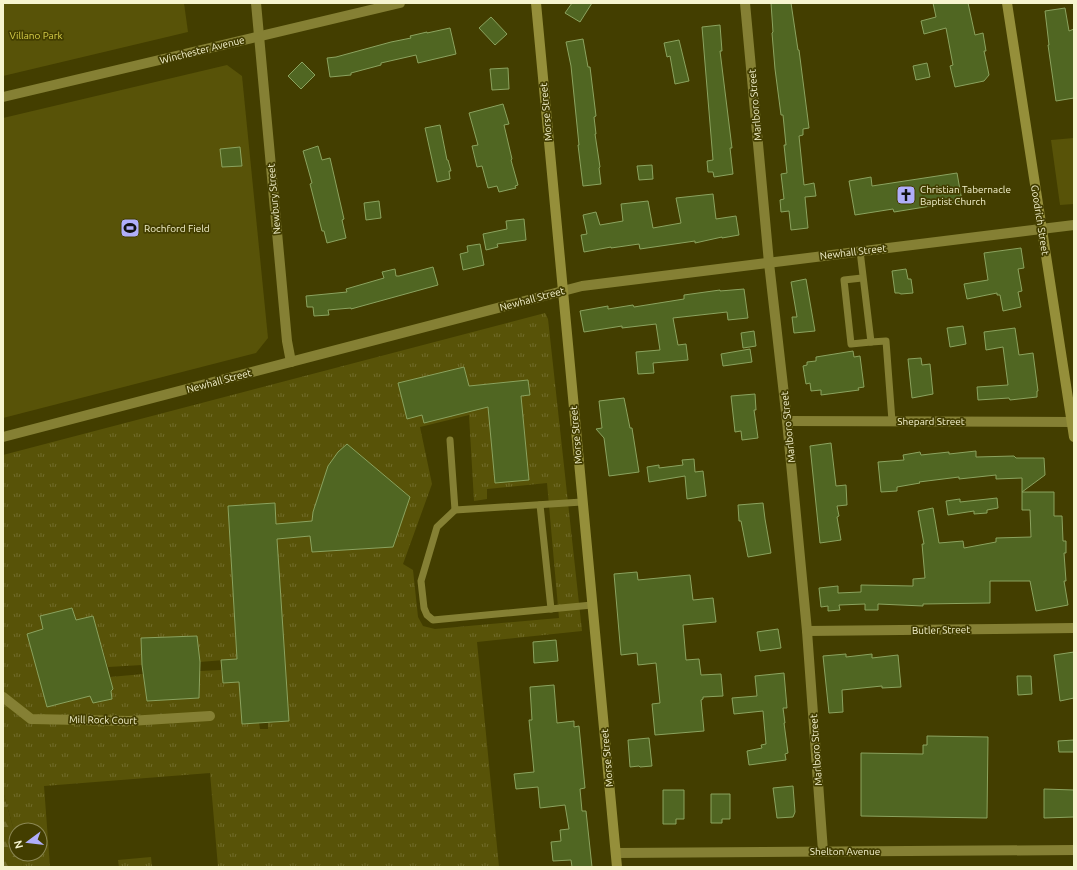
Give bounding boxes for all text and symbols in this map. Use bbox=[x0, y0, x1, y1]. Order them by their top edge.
park label: Villano Park bbox=[9, 30, 63, 41]
street label: Winchester Avenue bbox=[158, 34, 246, 66]
street label: Marlboro Street bbox=[746, 69, 764, 141]
street label: Morse Street bbox=[538, 82, 554, 142]
street label: Newbury Street bbox=[265, 163, 283, 235]
church icon: Christian Tabernacle Baptist Church bbox=[895, 184, 917, 206]
place label: Christian Tabernacle Baptist Church bbox=[920, 184, 1011, 207]
street label: Goodrich Street bbox=[1029, 184, 1051, 256]
sports icon: Rochford Field bbox=[119, 217, 141, 239]
place label: Rochford Field bbox=[144, 223, 210, 234]
street label: Newhall Street bbox=[819, 242, 887, 262]
street label: Newhall Street bbox=[498, 285, 566, 313]
street label: Newhall Street bbox=[185, 367, 253, 395]
street label: Marlboro Street bbox=[779, 391, 797, 463]
street label: Morse Street bbox=[568, 405, 584, 465]
street label: Shepard Street bbox=[897, 416, 965, 427]
street label: Butler Street bbox=[912, 624, 970, 636]
street label: Mill Rock Court bbox=[69, 714, 137, 726]
street label: Marlboro Street bbox=[808, 714, 824, 786]
street label: Morse Street bbox=[599, 728, 615, 788]
north arrow bbox=[8, 822, 48, 862]
text: N bbox=[11, 839, 25, 850]
street label: Shelton Avenue bbox=[810, 846, 880, 857]

